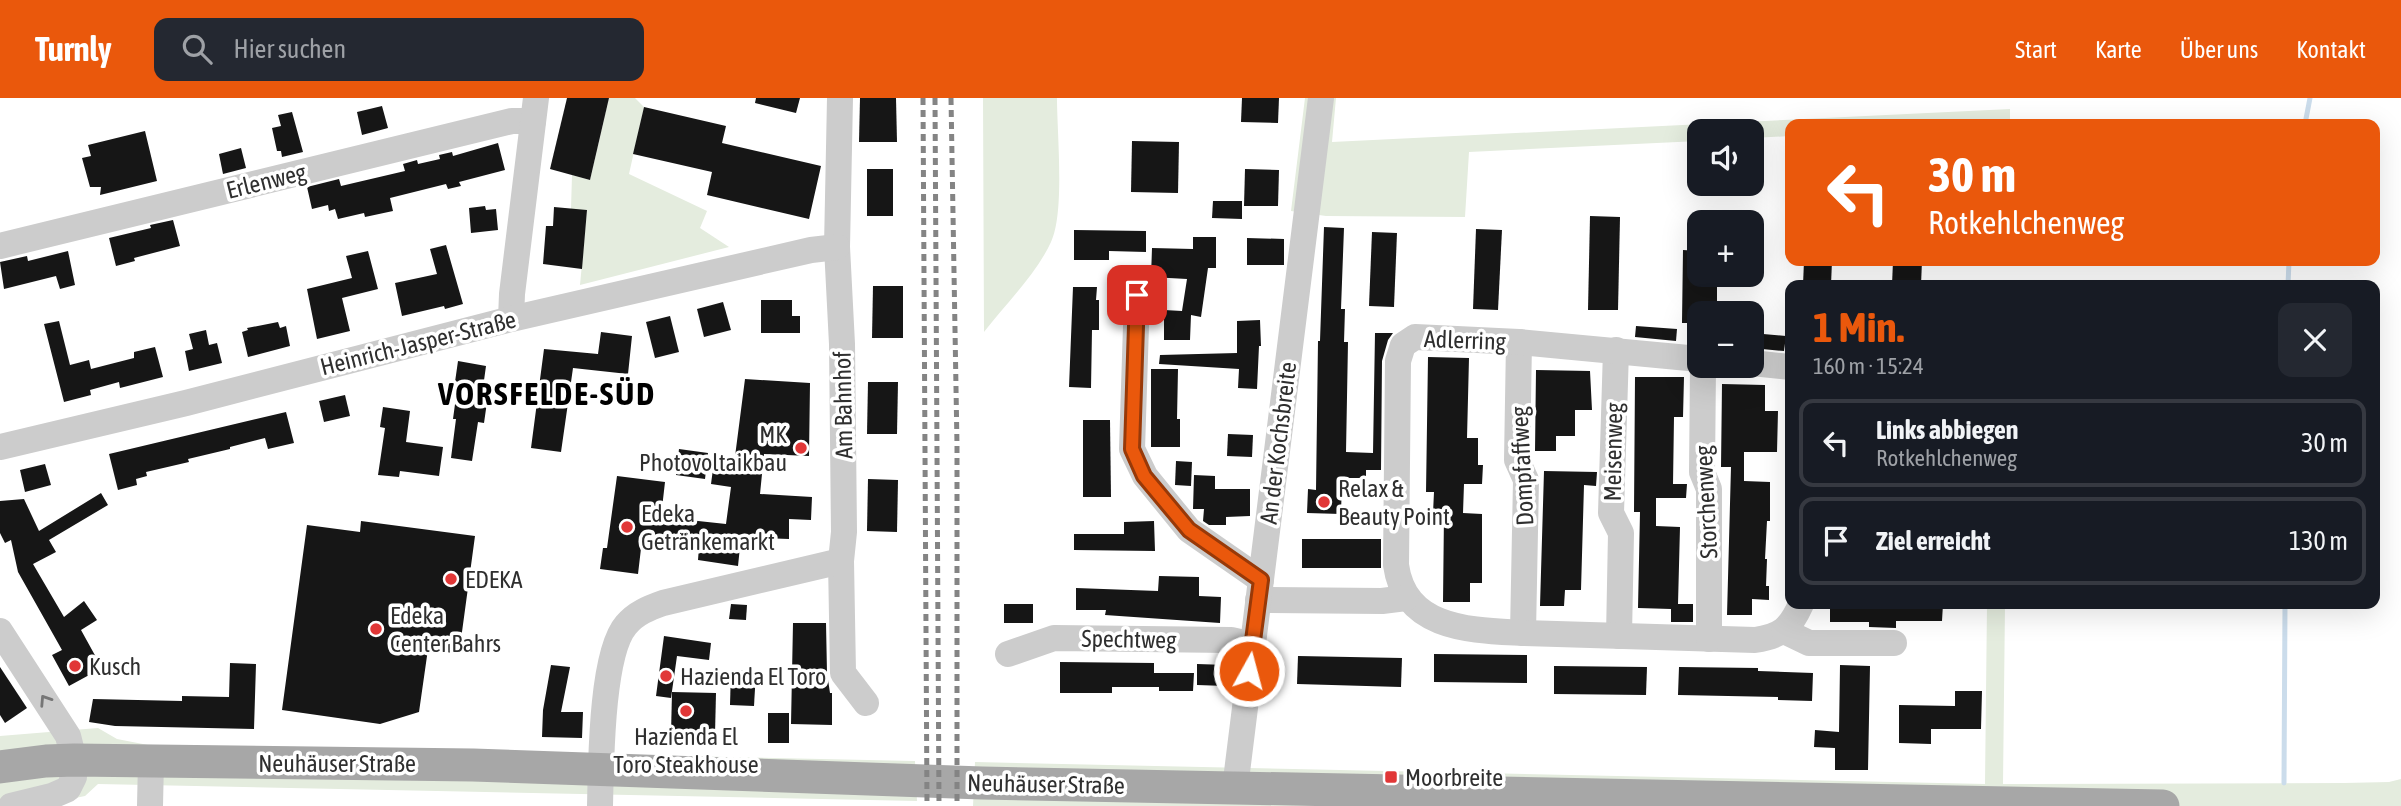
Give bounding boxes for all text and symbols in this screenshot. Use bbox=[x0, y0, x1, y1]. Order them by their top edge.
search box bbox=[154, 18, 644, 81]
text: Turnly bbox=[35, 30, 112, 68]
icon: search bbox=[178, 30, 216, 68]
text: Hier suchen bbox=[234, 34, 346, 64]
text: Start bbox=[2015, 36, 2057, 63]
text: Karte bbox=[2095, 36, 2142, 63]
text: Über uns bbox=[2180, 36, 2258, 63]
text: Kontakt bbox=[2296, 36, 2366, 63]
map controls bbox=[1687, 119, 1764, 378]
button: sound bbox=[1687, 119, 1764, 196]
text: 30 m bbox=[1928, 146, 2016, 202]
icon: left bbox=[1813, 147, 1904, 238]
street label: Erlenweg bbox=[223, 158, 309, 204]
text: Rotkehlchenweg bbox=[1928, 204, 2124, 241]
button: + bbox=[1687, 210, 1764, 287]
pin bbox=[1107, 265, 1167, 325]
icon: arrive bbox=[1118, 276, 1156, 314]
button: − bbox=[1687, 301, 1764, 378]
text: 1 Min. bbox=[1813, 303, 1904, 351]
button: close bbox=[2278, 303, 2352, 377]
street label: Heinrich-Jasper-Straße bbox=[317, 306, 519, 380]
street label: Adlerring bbox=[1424, 325, 1507, 355]
street label: Am Bahnhof bbox=[829, 351, 857, 459]
text: 160 m · 15:24 bbox=[1813, 353, 1924, 379]
street label: An der Kochsbreite bbox=[1255, 360, 1301, 526]
district label: VORSFELDE-SÜD bbox=[437, 375, 656, 412]
street label: Meisenweg bbox=[1599, 402, 1627, 502]
street label: Dompfaffweg bbox=[1505, 405, 1539, 526]
text: Links abbiegen bbox=[1876, 415, 2018, 445]
place label: MK Photovoltaikbau bbox=[639, 421, 787, 476]
icon: left bbox=[1817, 424, 1855, 462]
text: 30 m bbox=[2301, 428, 2348, 458]
marker: MK Photovoltaikbau bbox=[793, 440, 809, 456]
street label: Storchenweg bbox=[1690, 444, 1722, 559]
text: Rotkehlchenweg bbox=[1876, 445, 2017, 471]
place label: Relax & Beauty Point bbox=[1338, 475, 1450, 530]
marker: Relax & Beauty Point bbox=[1316, 494, 1332, 510]
place label: Edeka Getränkemarkt bbox=[641, 500, 775, 555]
marker: Edeka Getränkemarkt bbox=[619, 519, 635, 535]
icon: arrive bbox=[1817, 522, 1855, 560]
text: Ziel erreicht bbox=[1876, 526, 1991, 556]
text: 130 m bbox=[2289, 526, 2348, 556]
place label: EDEKA bbox=[465, 566, 523, 593]
marker: EDEKA bbox=[443, 571, 459, 587]
place label: Edeka Center Bahrs bbox=[390, 602, 501, 657]
marker: Edeka Center Bahrs bbox=[368, 621, 384, 637]
street label: Spechtweg bbox=[1081, 625, 1177, 653]
position arrow bbox=[1212, 634, 1286, 708]
place label: Kusch bbox=[89, 653, 141, 680]
marker: Kusch bbox=[67, 658, 83, 674]
place label: Hazienda El Toro bbox=[680, 663, 826, 690]
marker: Hazienda El Toro bbox=[658, 668, 674, 684]
one-way arrow bbox=[40, 694, 53, 707]
marker: Hazienda El Toro Steakhouse bbox=[678, 703, 694, 719]
place label: Hazienda El Toro Steakhouse bbox=[613, 723, 759, 778]
street label: Neuhäuser Straße bbox=[258, 750, 416, 777]
place label: Moorbreite bbox=[1405, 764, 1503, 791]
street label: Neuhäuser Straße bbox=[967, 769, 1125, 799]
marker: Moorbreite bbox=[1383, 769, 1399, 785]

